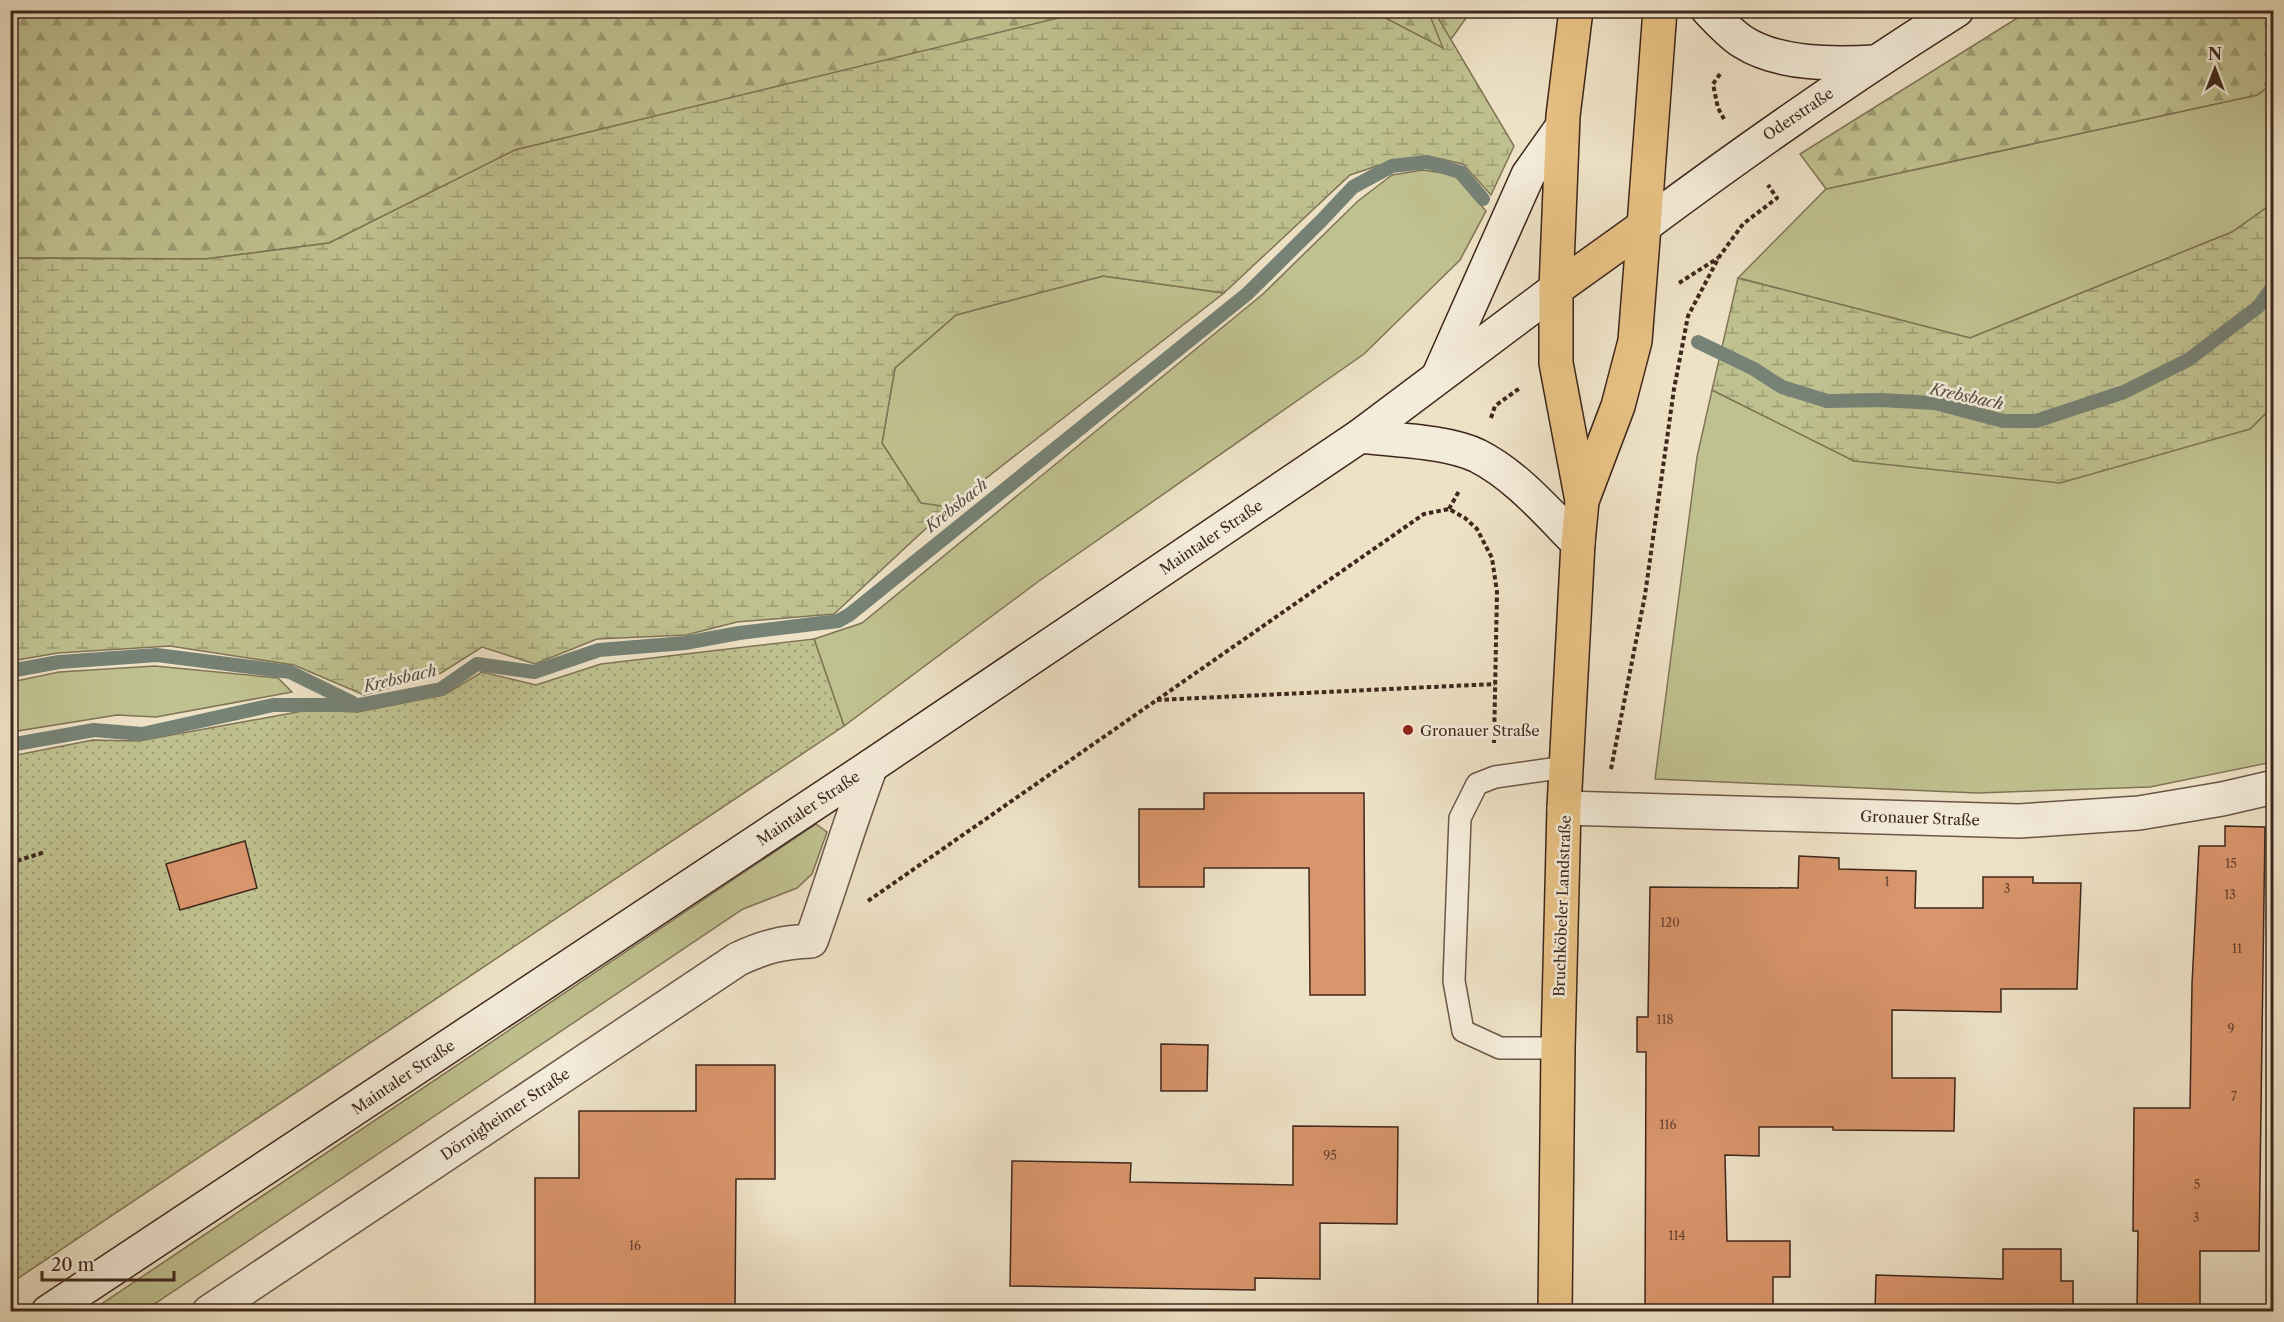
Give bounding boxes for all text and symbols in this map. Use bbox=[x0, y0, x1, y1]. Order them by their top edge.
north arrow bbox=[2185, 39, 2245, 99]
text: N bbox=[2208, 44, 2222, 64]
street label: Oderstraße bbox=[1759, 83, 1837, 145]
water label: Krebsbach bbox=[1926, 378, 2006, 414]
water label: Krebsbach bbox=[919, 474, 991, 537]
street label: Maintaler Straße bbox=[1156, 495, 1266, 579]
water label: Krebsbach bbox=[359, 660, 439, 697]
place label: Gronauer Straße bbox=[1420, 721, 1540, 740]
marker: Gronauer Straße bbox=[1401, 723, 1415, 737]
street label: Maintaler Straße bbox=[753, 766, 863, 850]
street label: Gronauer Straße bbox=[1860, 806, 1980, 830]
street label: Bruchköbeler Landstraße bbox=[1549, 815, 1575, 997]
house number: 15 bbox=[2225, 856, 2237, 871]
house number: 1 bbox=[1884, 874, 1890, 889]
house number: 3 bbox=[2004, 881, 2010, 896]
house number: 13 bbox=[2224, 887, 2236, 902]
house number: 120 bbox=[1660, 915, 1680, 930]
house number: 11 bbox=[2232, 941, 2242, 956]
house number: 118 bbox=[1656, 1012, 1674, 1027]
house number: 9 bbox=[2227, 1021, 2235, 1036]
street label: Maintaler Straße bbox=[348, 1035, 458, 1119]
street label: Dörnigheimer Straße bbox=[437, 1064, 573, 1164]
house number: 7 bbox=[2231, 1089, 2237, 1104]
house number: 116 bbox=[1659, 1117, 1677, 1132]
house number: 95 bbox=[1323, 1148, 1337, 1163]
house number: 5 bbox=[2194, 1177, 2200, 1192]
house number: 3 bbox=[2193, 1210, 2199, 1225]
house number: 114 bbox=[1668, 1228, 1686, 1243]
house number: 16 bbox=[629, 1238, 641, 1253]
scale bar bbox=[42, 1244, 174, 1282]
text: 20 m bbox=[51, 1254, 95, 1276]

